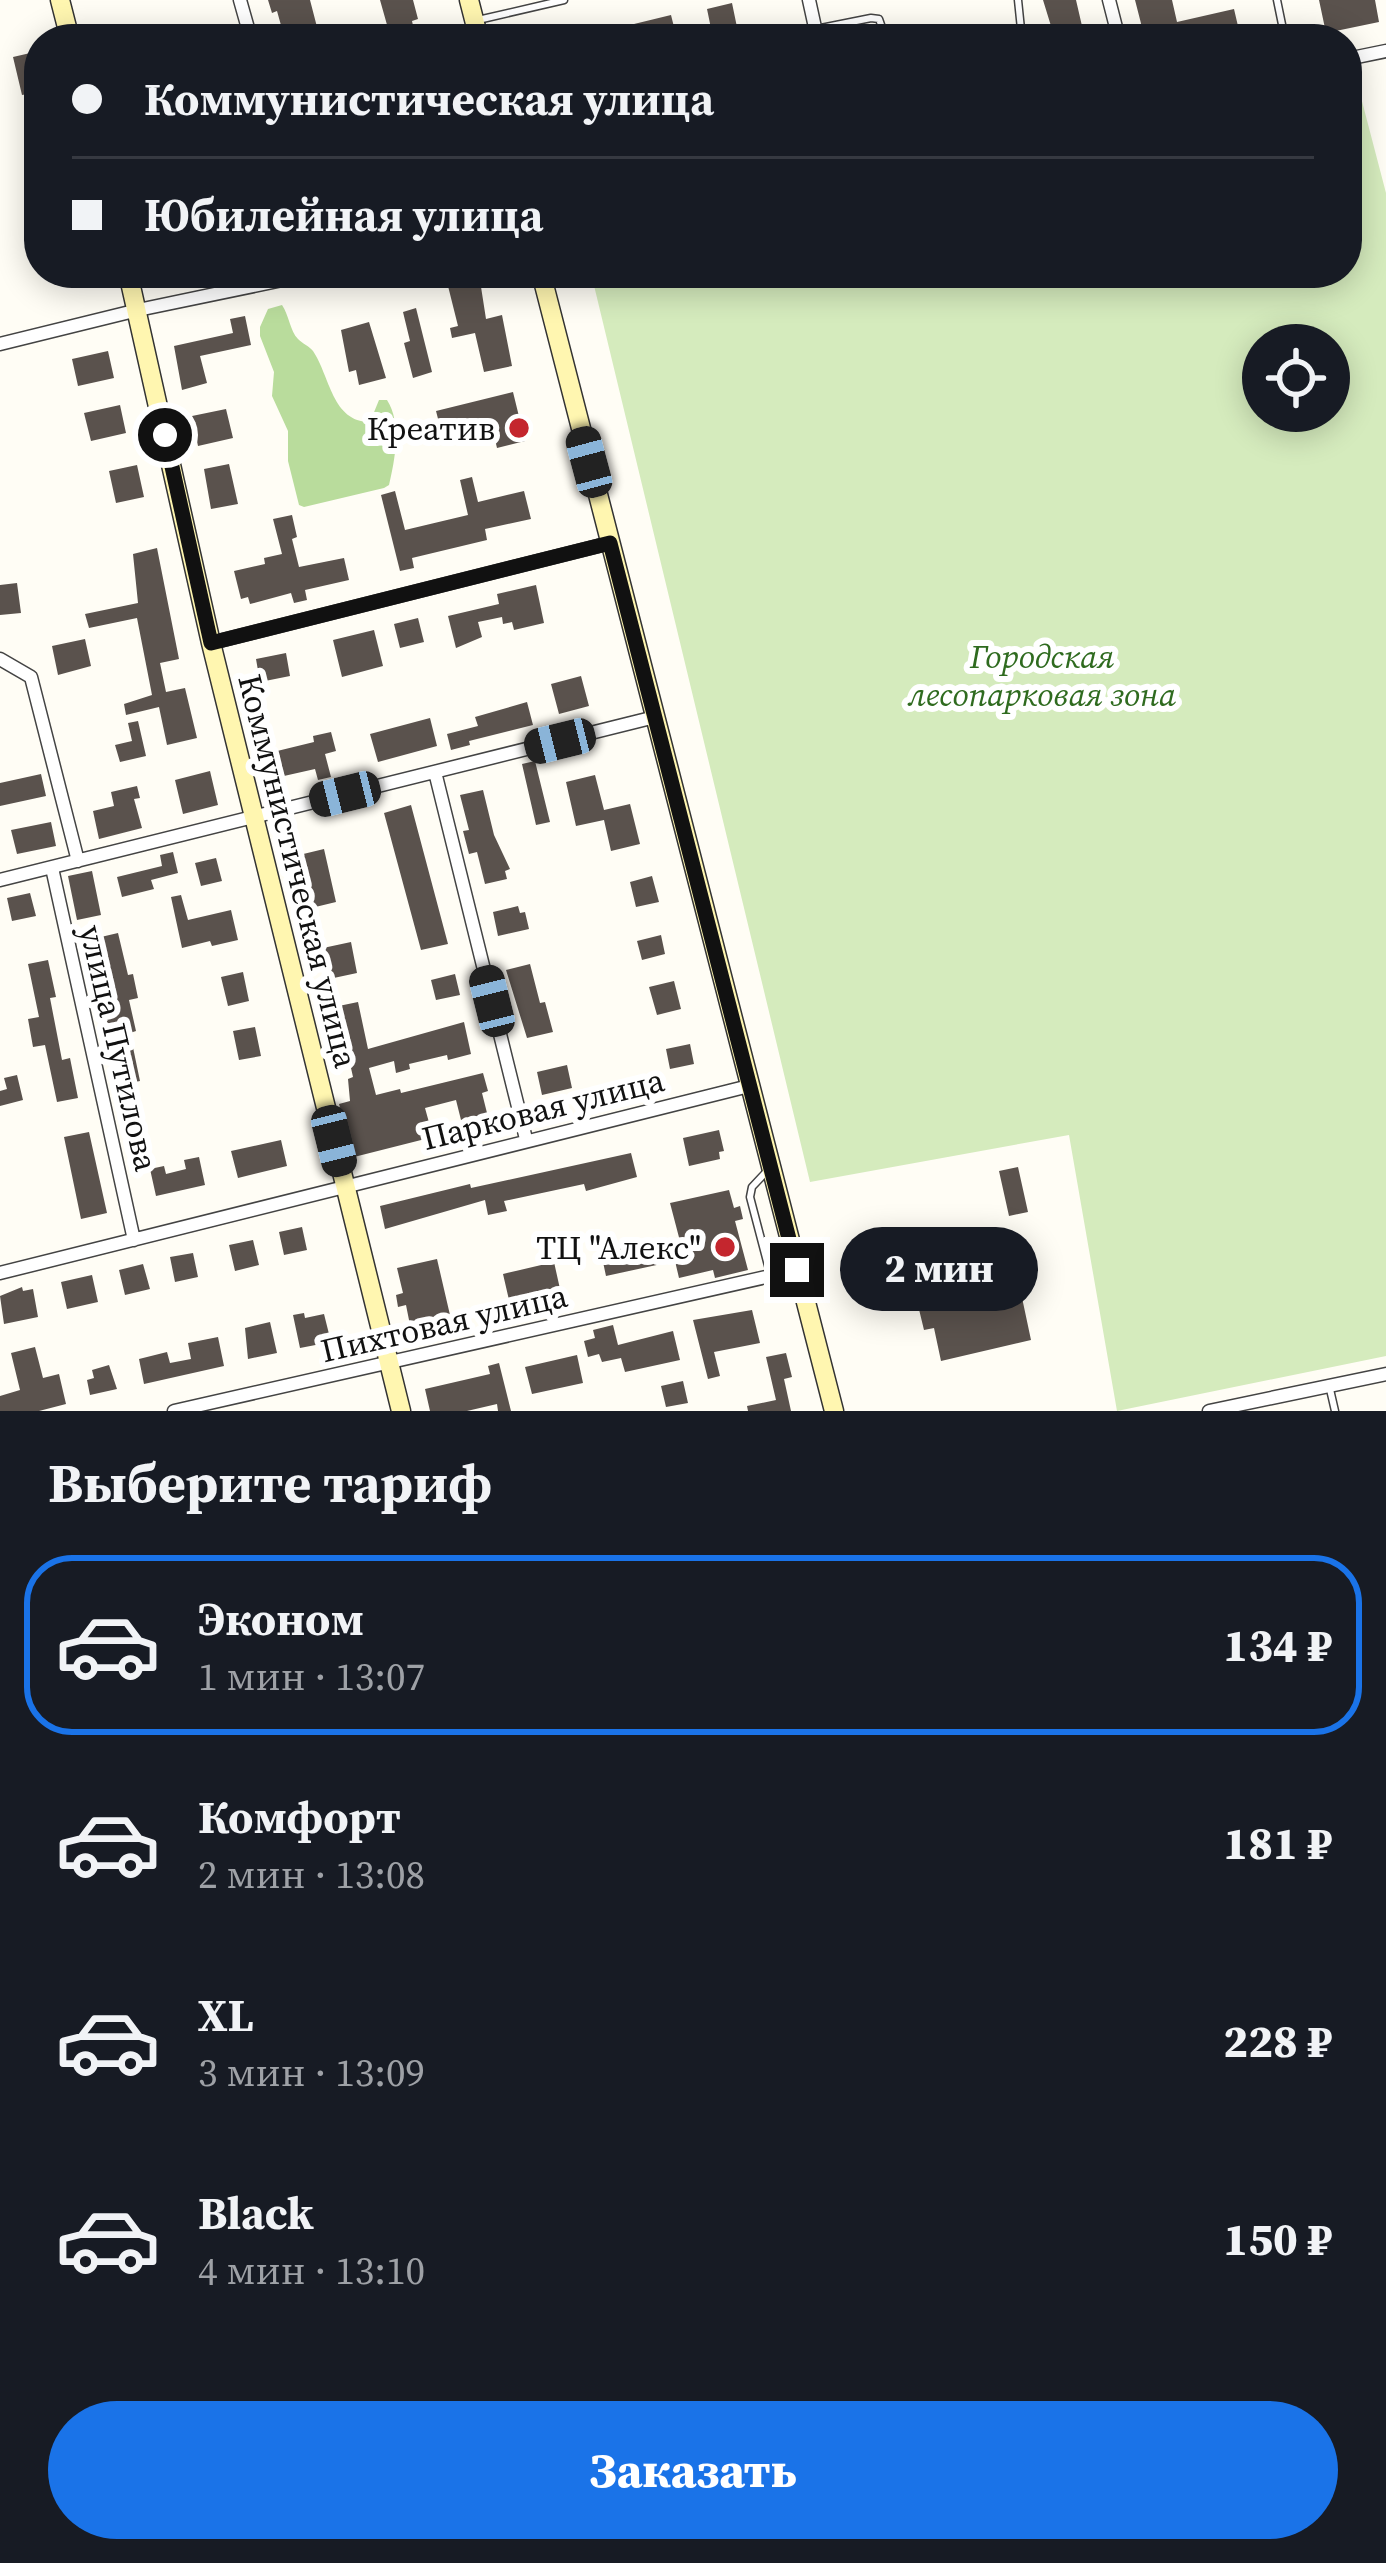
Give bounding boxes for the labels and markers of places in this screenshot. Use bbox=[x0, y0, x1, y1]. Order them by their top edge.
place label: Креатив bbox=[367, 406, 495, 451]
marker: Креатив bbox=[506, 415, 532, 441]
place label: ТЦ "Алекс" bbox=[536, 1225, 701, 1270]
marker: ТЦ "Алекс" bbox=[712, 1234, 738, 1260]

